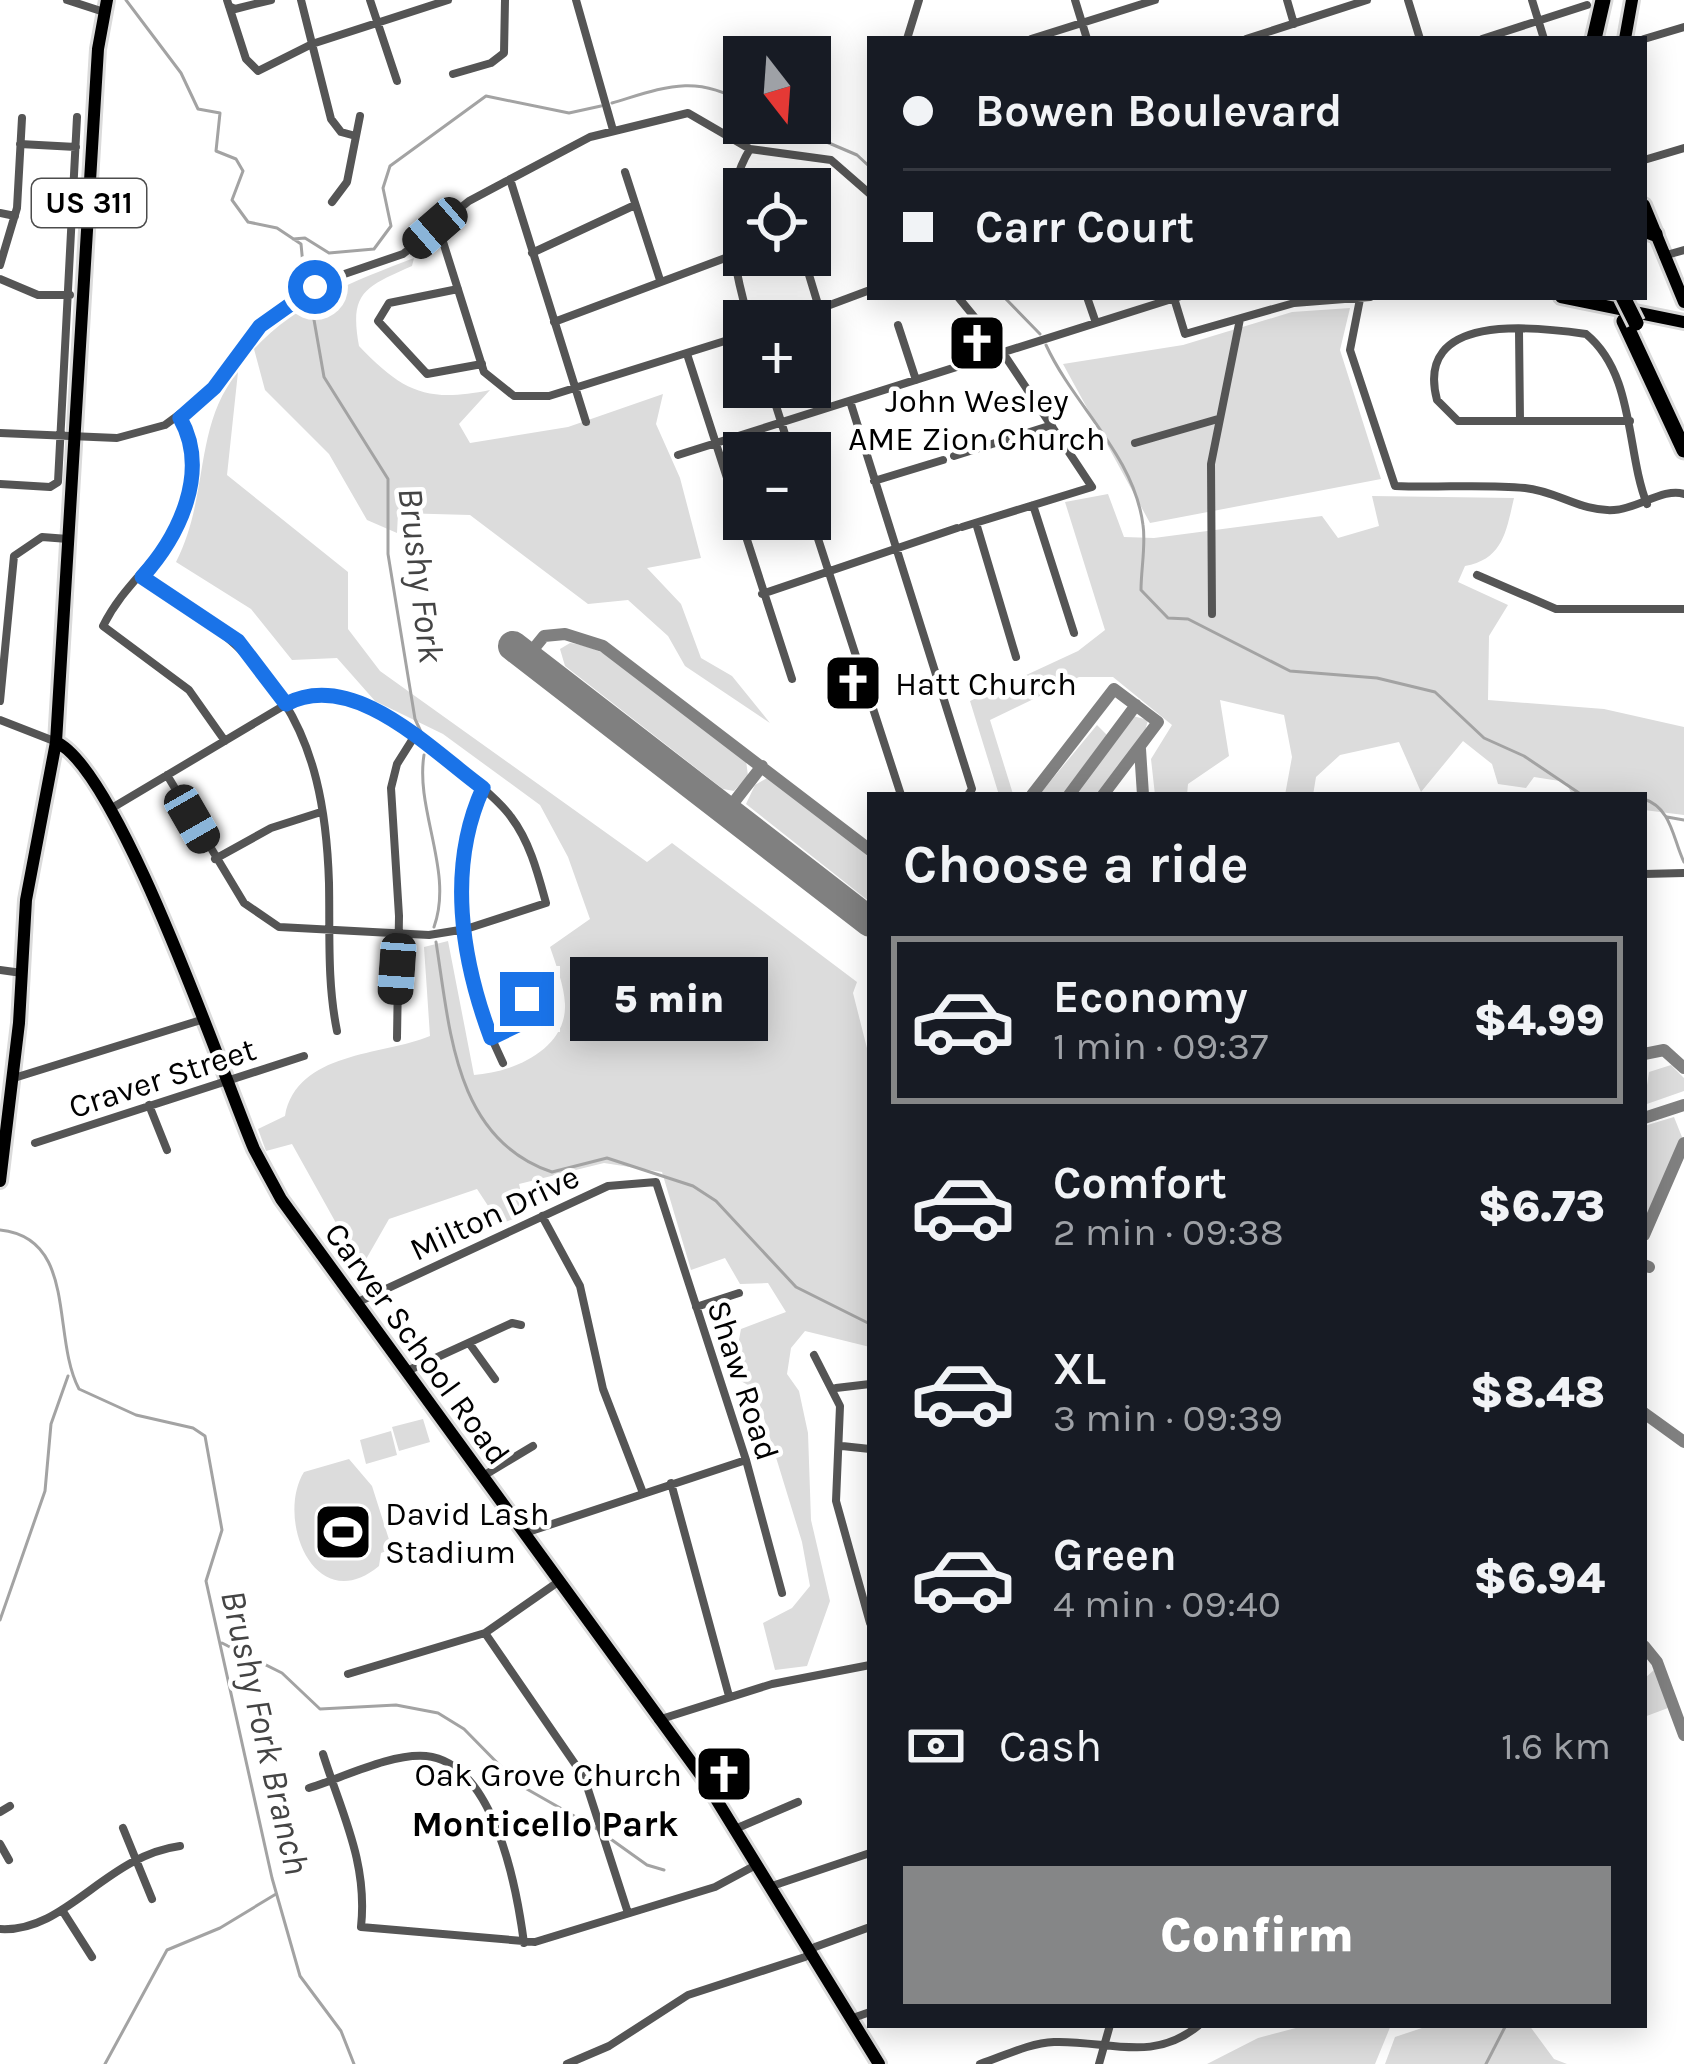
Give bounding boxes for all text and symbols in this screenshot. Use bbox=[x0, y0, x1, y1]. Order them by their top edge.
north arrow bbox=[723, 36, 831, 144]
map controls bbox=[723, 36, 831, 540]
text: Bowen Boulevard bbox=[975, 85, 1342, 137]
button: locate bbox=[723, 168, 831, 276]
road number: US 311 bbox=[32, 179, 146, 227]
car bbox=[396, 191, 474, 265]
text: Carr Court bbox=[975, 201, 1194, 253]
route start bbox=[288, 260, 342, 314]
button: + bbox=[723, 300, 831, 408]
church icon: John Wesley AME Zion Church bbox=[946, 312, 1008, 374]
place label: John Wesley AME Zion Church bbox=[848, 382, 1106, 458]
button: − bbox=[723, 432, 831, 540]
water label: Brushy Fork bbox=[389, 485, 453, 666]
church icon: Hatt Church bbox=[822, 652, 884, 714]
place label: Hatt Church bbox=[895, 665, 1077, 703]
car bbox=[158, 779, 226, 859]
text: Choose a ride bbox=[903, 832, 1249, 896]
car bbox=[377, 932, 417, 1006]
callout: 5 min bbox=[569, 957, 767, 1041]
icon: car bbox=[909, 966, 1017, 1074]
text: Economy bbox=[1053, 971, 1248, 1023]
route end bbox=[500, 972, 554, 1026]
text: 5 min bbox=[614, 976, 724, 1022]
text: $4.99 bbox=[1474, 994, 1605, 1046]
text: 1 min · 09:37 bbox=[1053, 1023, 1268, 1069]
street label: Craver Street bbox=[64, 1030, 261, 1126]
icon: car bbox=[909, 1152, 1017, 1260]
street label: Milton Drive bbox=[404, 1157, 585, 1269]
text: Comfort bbox=[1053, 1157, 1227, 1209]
text: $6.73 bbox=[1478, 1180, 1605, 1232]
text: 2 min · 09:38 bbox=[1053, 1209, 1284, 1255]
street label: Carver School Road bbox=[317, 1215, 518, 1472]
street label: Shaw Road bbox=[699, 1296, 787, 1465]
icon: car bbox=[909, 1338, 1017, 1446]
text: XL bbox=[1053, 1343, 1106, 1395]
text: $8.48 bbox=[1470, 1366, 1605, 1418]
text: 3 min · 09:39 bbox=[1053, 1395, 1283, 1441]
place label: David Lash Stadium bbox=[385, 1495, 550, 1571]
sports icon: David Lash Stadium bbox=[312, 1501, 374, 1563]
icon: car bbox=[909, 1524, 1017, 1632]
text: Green bbox=[1053, 1529, 1177, 1581]
text: $6.94 bbox=[1474, 1552, 1605, 1604]
text: 4 min · 09:40 bbox=[1053, 1581, 1281, 1627]
water label: Brushy Fork Branch bbox=[212, 1586, 318, 1879]
icon: cash bbox=[903, 1713, 969, 1779]
text: Cash bbox=[999, 1720, 1102, 1772]
text: 1.6 km bbox=[1501, 1723, 1611, 1769]
church icon: Oak Grove Church bbox=[693, 1743, 755, 1805]
place label: Oak Grove Church bbox=[415, 1756, 682, 1794]
district label: Monticello Park bbox=[411, 1803, 679, 1845]
button: Confirm bbox=[903, 1866, 1611, 2004]

